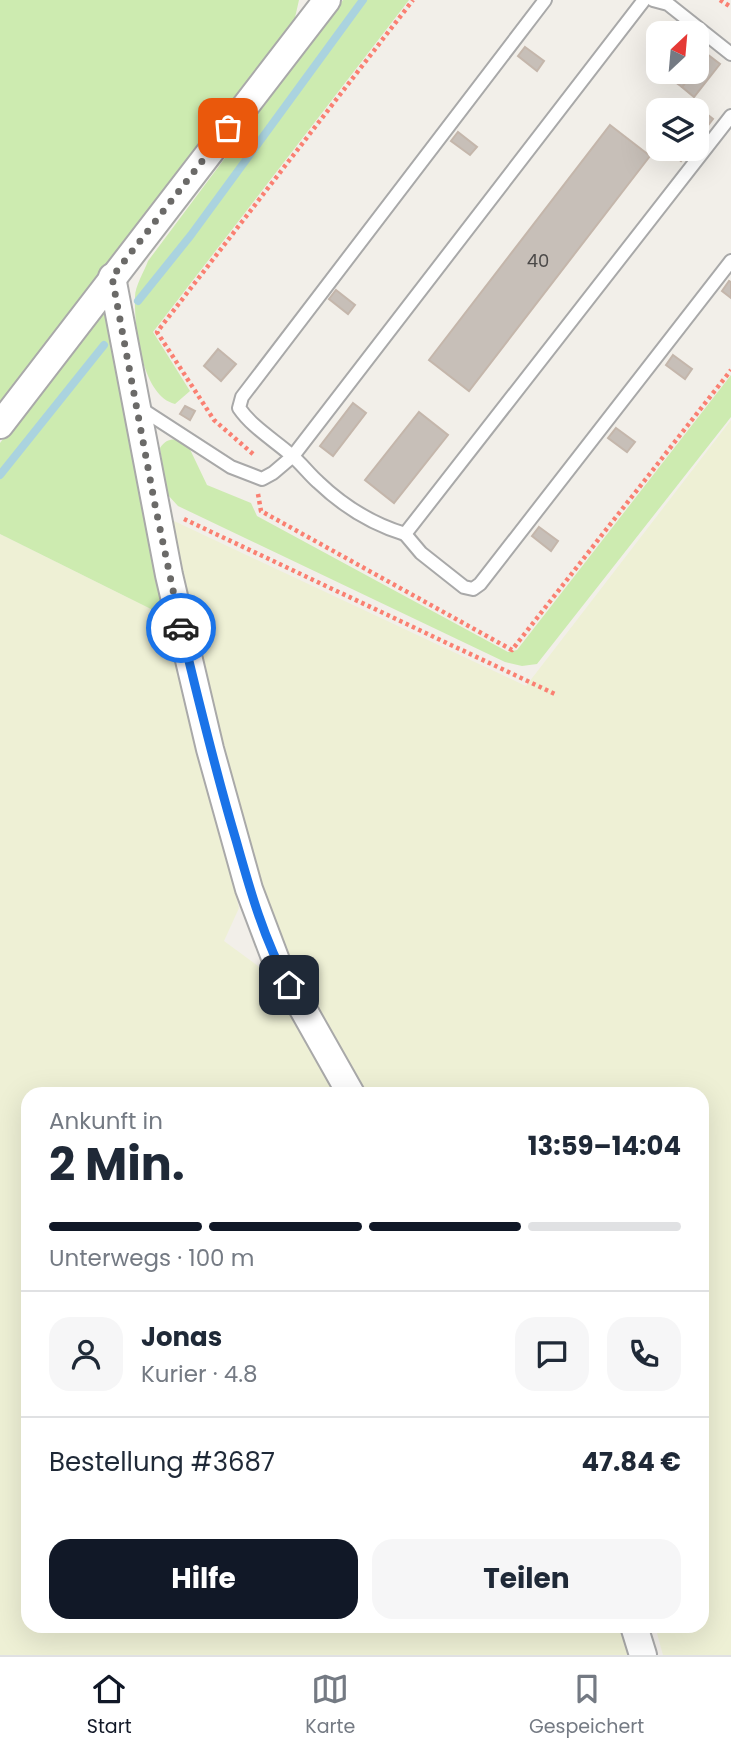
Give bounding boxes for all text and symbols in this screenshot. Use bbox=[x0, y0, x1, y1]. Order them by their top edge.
north arrow bbox=[646, 21, 709, 84]
map controls bbox=[646, 21, 709, 161]
pin bbox=[198, 98, 258, 158]
button: layers bbox=[646, 98, 709, 161]
icon: bag bbox=[209, 109, 247, 147]
house number: 40 bbox=[527, 248, 549, 273]
courier bbox=[146, 593, 216, 663]
icon: car bbox=[162, 609, 200, 647]
pin bbox=[259, 955, 319, 1015]
icon: home bbox=[270, 966, 308, 1004]
text: Ankunft in bbox=[49, 1105, 163, 1137]
text: 13:59–14:04 bbox=[528, 1128, 681, 1164]
text: 2 Min. bbox=[49, 1132, 185, 1196]
text: Unterwegs · 100 m bbox=[49, 1242, 254, 1274]
button: person bbox=[49, 1317, 123, 1391]
button: chat bbox=[515, 1317, 589, 1391]
button: phone bbox=[607, 1317, 681, 1391]
text: Jonas bbox=[141, 1319, 222, 1355]
text: Kurier · 4.8 bbox=[141, 1358, 258, 1390]
text: Bestellung #3687 bbox=[49, 1444, 275, 1480]
text: 47.84 € bbox=[581, 1444, 681, 1480]
button: Hilfe bbox=[49, 1539, 358, 1619]
button: Teilen bbox=[372, 1539, 681, 1619]
tab: Start bbox=[87, 1670, 132, 1741]
tab: Karte bbox=[305, 1670, 355, 1741]
tab: Gespeichert bbox=[529, 1670, 644, 1741]

